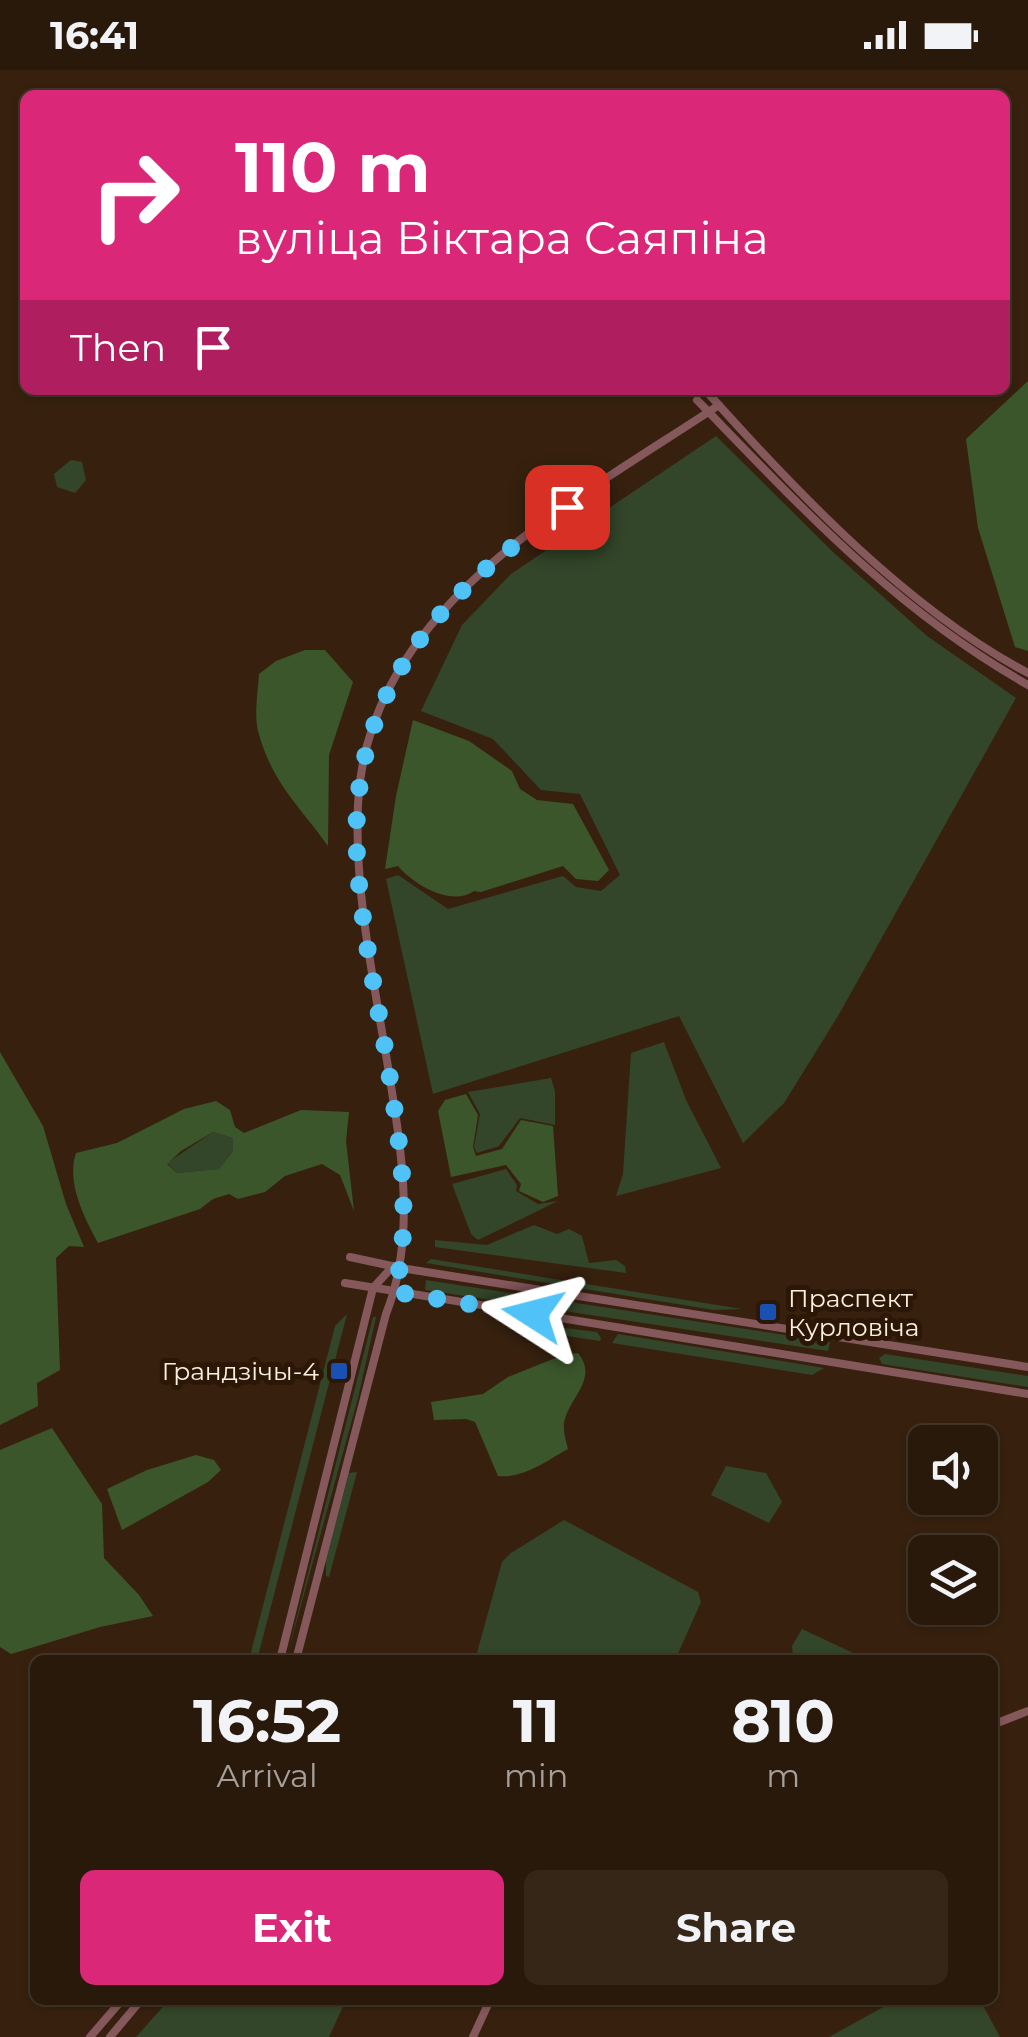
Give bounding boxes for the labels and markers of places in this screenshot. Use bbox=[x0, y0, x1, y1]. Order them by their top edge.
pin bbox=[525, 465, 610, 550]
place label: Праспект Курловіча bbox=[788, 1283, 919, 1342]
marker: Праспект Курловіча bbox=[757, 1301, 779, 1323]
place label: Грандзічы-4 bbox=[162, 1356, 319, 1386]
marker: Грандзічы-4 bbox=[328, 1360, 350, 1382]

